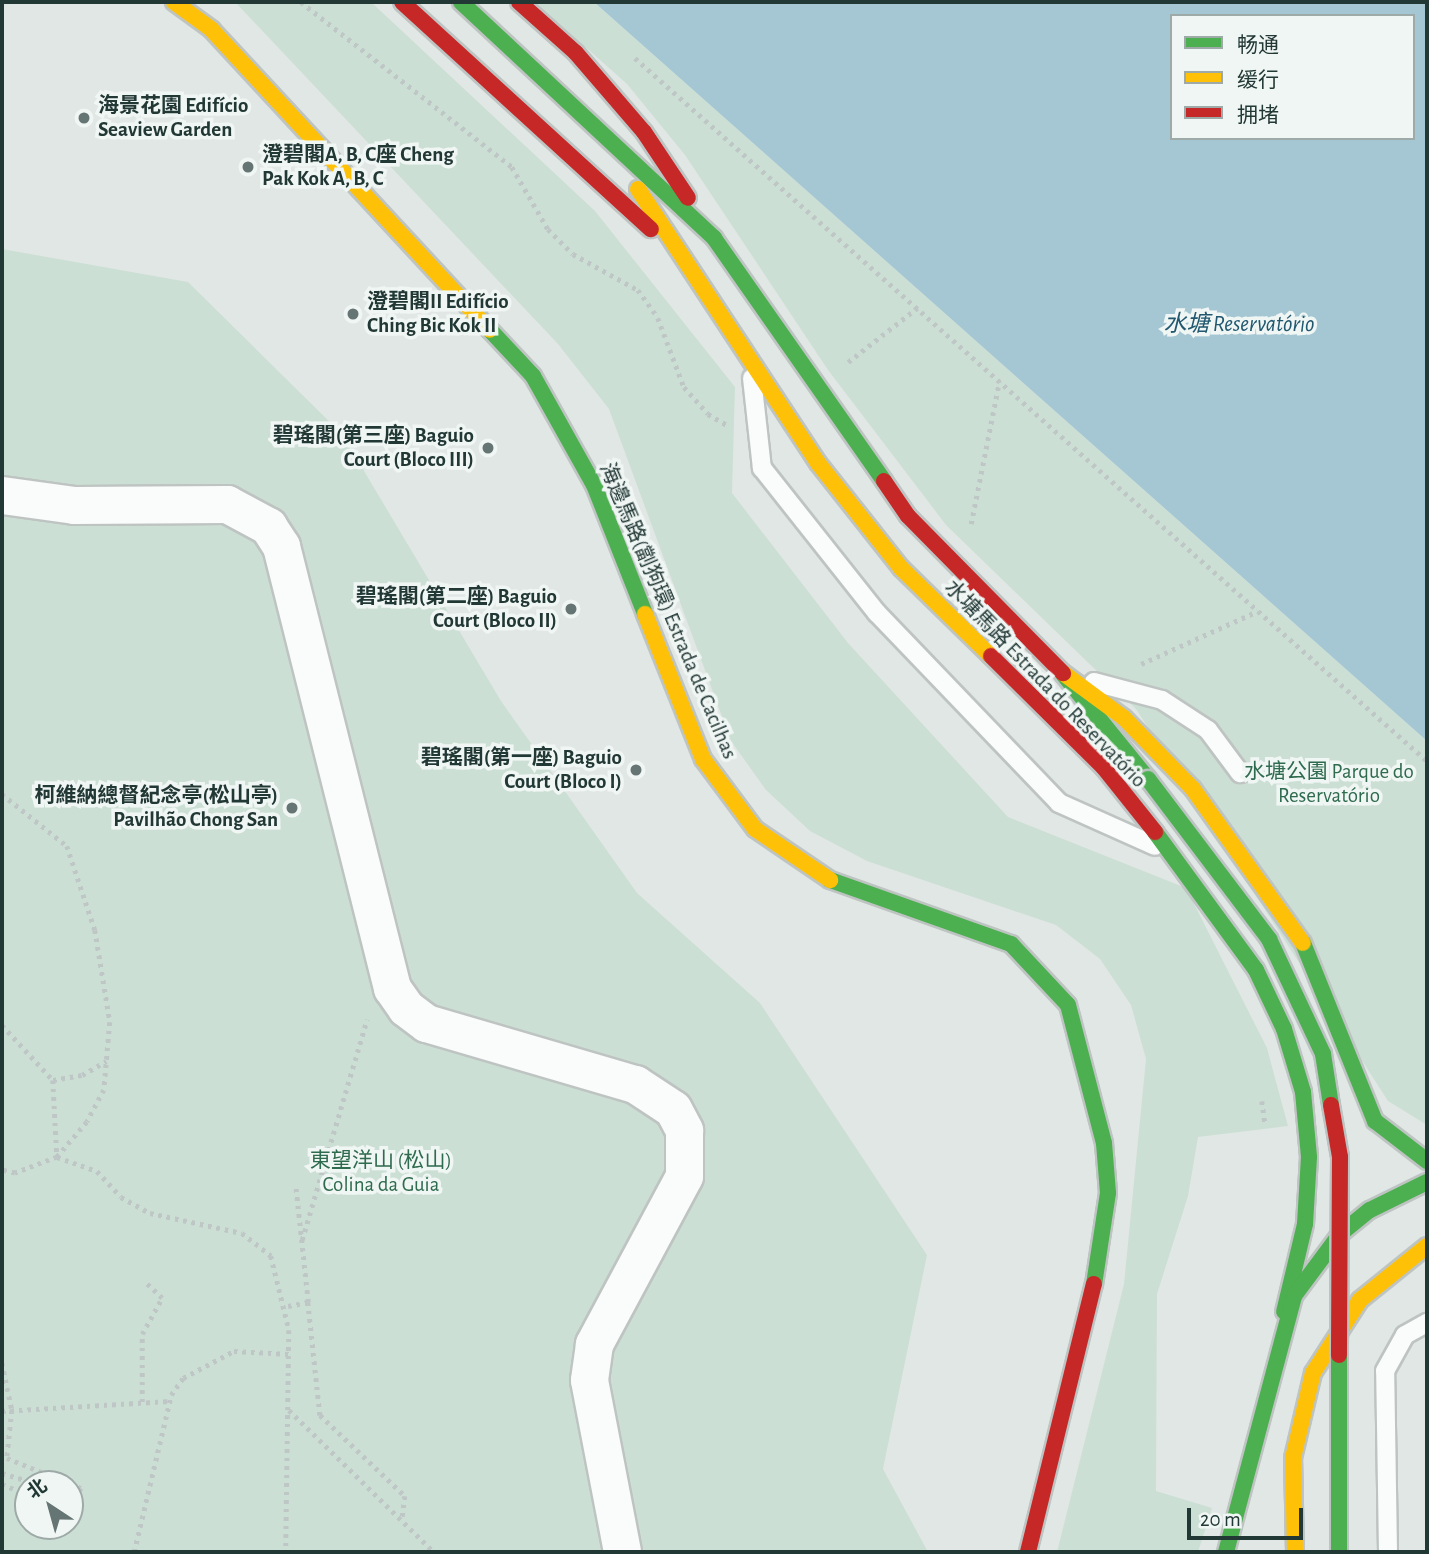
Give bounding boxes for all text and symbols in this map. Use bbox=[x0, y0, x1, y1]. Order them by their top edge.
legend bbox=[1170, 14, 1415, 140]
text: 畅通 bbox=[1237, 35, 1279, 56]
text: 缓行 bbox=[1237, 70, 1279, 91]
place label: 海景花園 Edifício Seaview Garden bbox=[98, 93, 248, 143]
text: 拥堵 bbox=[1237, 105, 1279, 126]
marker: 海景花園 Edifício Seaview Garden bbox=[76, 110, 92, 126]
place label: 澄碧閣A, B, C座 Cheng Pak Kok A, B, C bbox=[262, 142, 454, 192]
marker: 澄碧閣A, B, C座 Cheng Pak Kok A, B, C bbox=[240, 159, 256, 175]
place label: 澄碧閣II Edifício Ching Bic Kok II bbox=[367, 289, 509, 339]
marker: 澄碧閣II Edifício Ching Bic Kok II bbox=[345, 306, 361, 322]
water label: 水塘 Reservatório bbox=[1163, 311, 1315, 339]
place label: 碧瑤閣(第三座) Baguio Court (Bloco III) bbox=[273, 423, 474, 473]
marker: 碧瑤閣(第三座) Baguio Court (Bloco III) bbox=[480, 440, 496, 456]
street label: 海邊馬路(劏狗環) Estrada de Cacilhas bbox=[594, 459, 742, 763]
street label: 水塘馬路 Estrada do Reservatório bbox=[939, 575, 1151, 793]
place label: 碧瑤閣(第二座) Baguio Court (Bloco II) bbox=[356, 584, 557, 634]
marker: 碧瑤閣(第二座) Baguio Court (Bloco II) bbox=[563, 601, 579, 617]
place label: 碧瑤閣(第一座) Baguio Court (Bloco I) bbox=[421, 745, 622, 795]
park label: 水塘公園 Parque do Reservatório bbox=[1244, 759, 1414, 809]
marker: 碧瑤閣(第一座) Baguio Court (Bloco I) bbox=[628, 762, 644, 778]
place label: 柯維納總督紀念亭(松山亭) Pavilhão Chong San bbox=[35, 783, 278, 833]
marker: 柯維納總督紀念亭(松山亭) Pavilhão Chong San bbox=[284, 800, 300, 816]
park label: 東望洋山 (松山) Colina da Guia bbox=[310, 1148, 452, 1198]
north arrow bbox=[14, 1470, 84, 1540]
text: 北 bbox=[24, 1476, 51, 1503]
scale bar bbox=[1191, 1494, 1306, 1538]
text: 20 m bbox=[1200, 1509, 1241, 1530]

